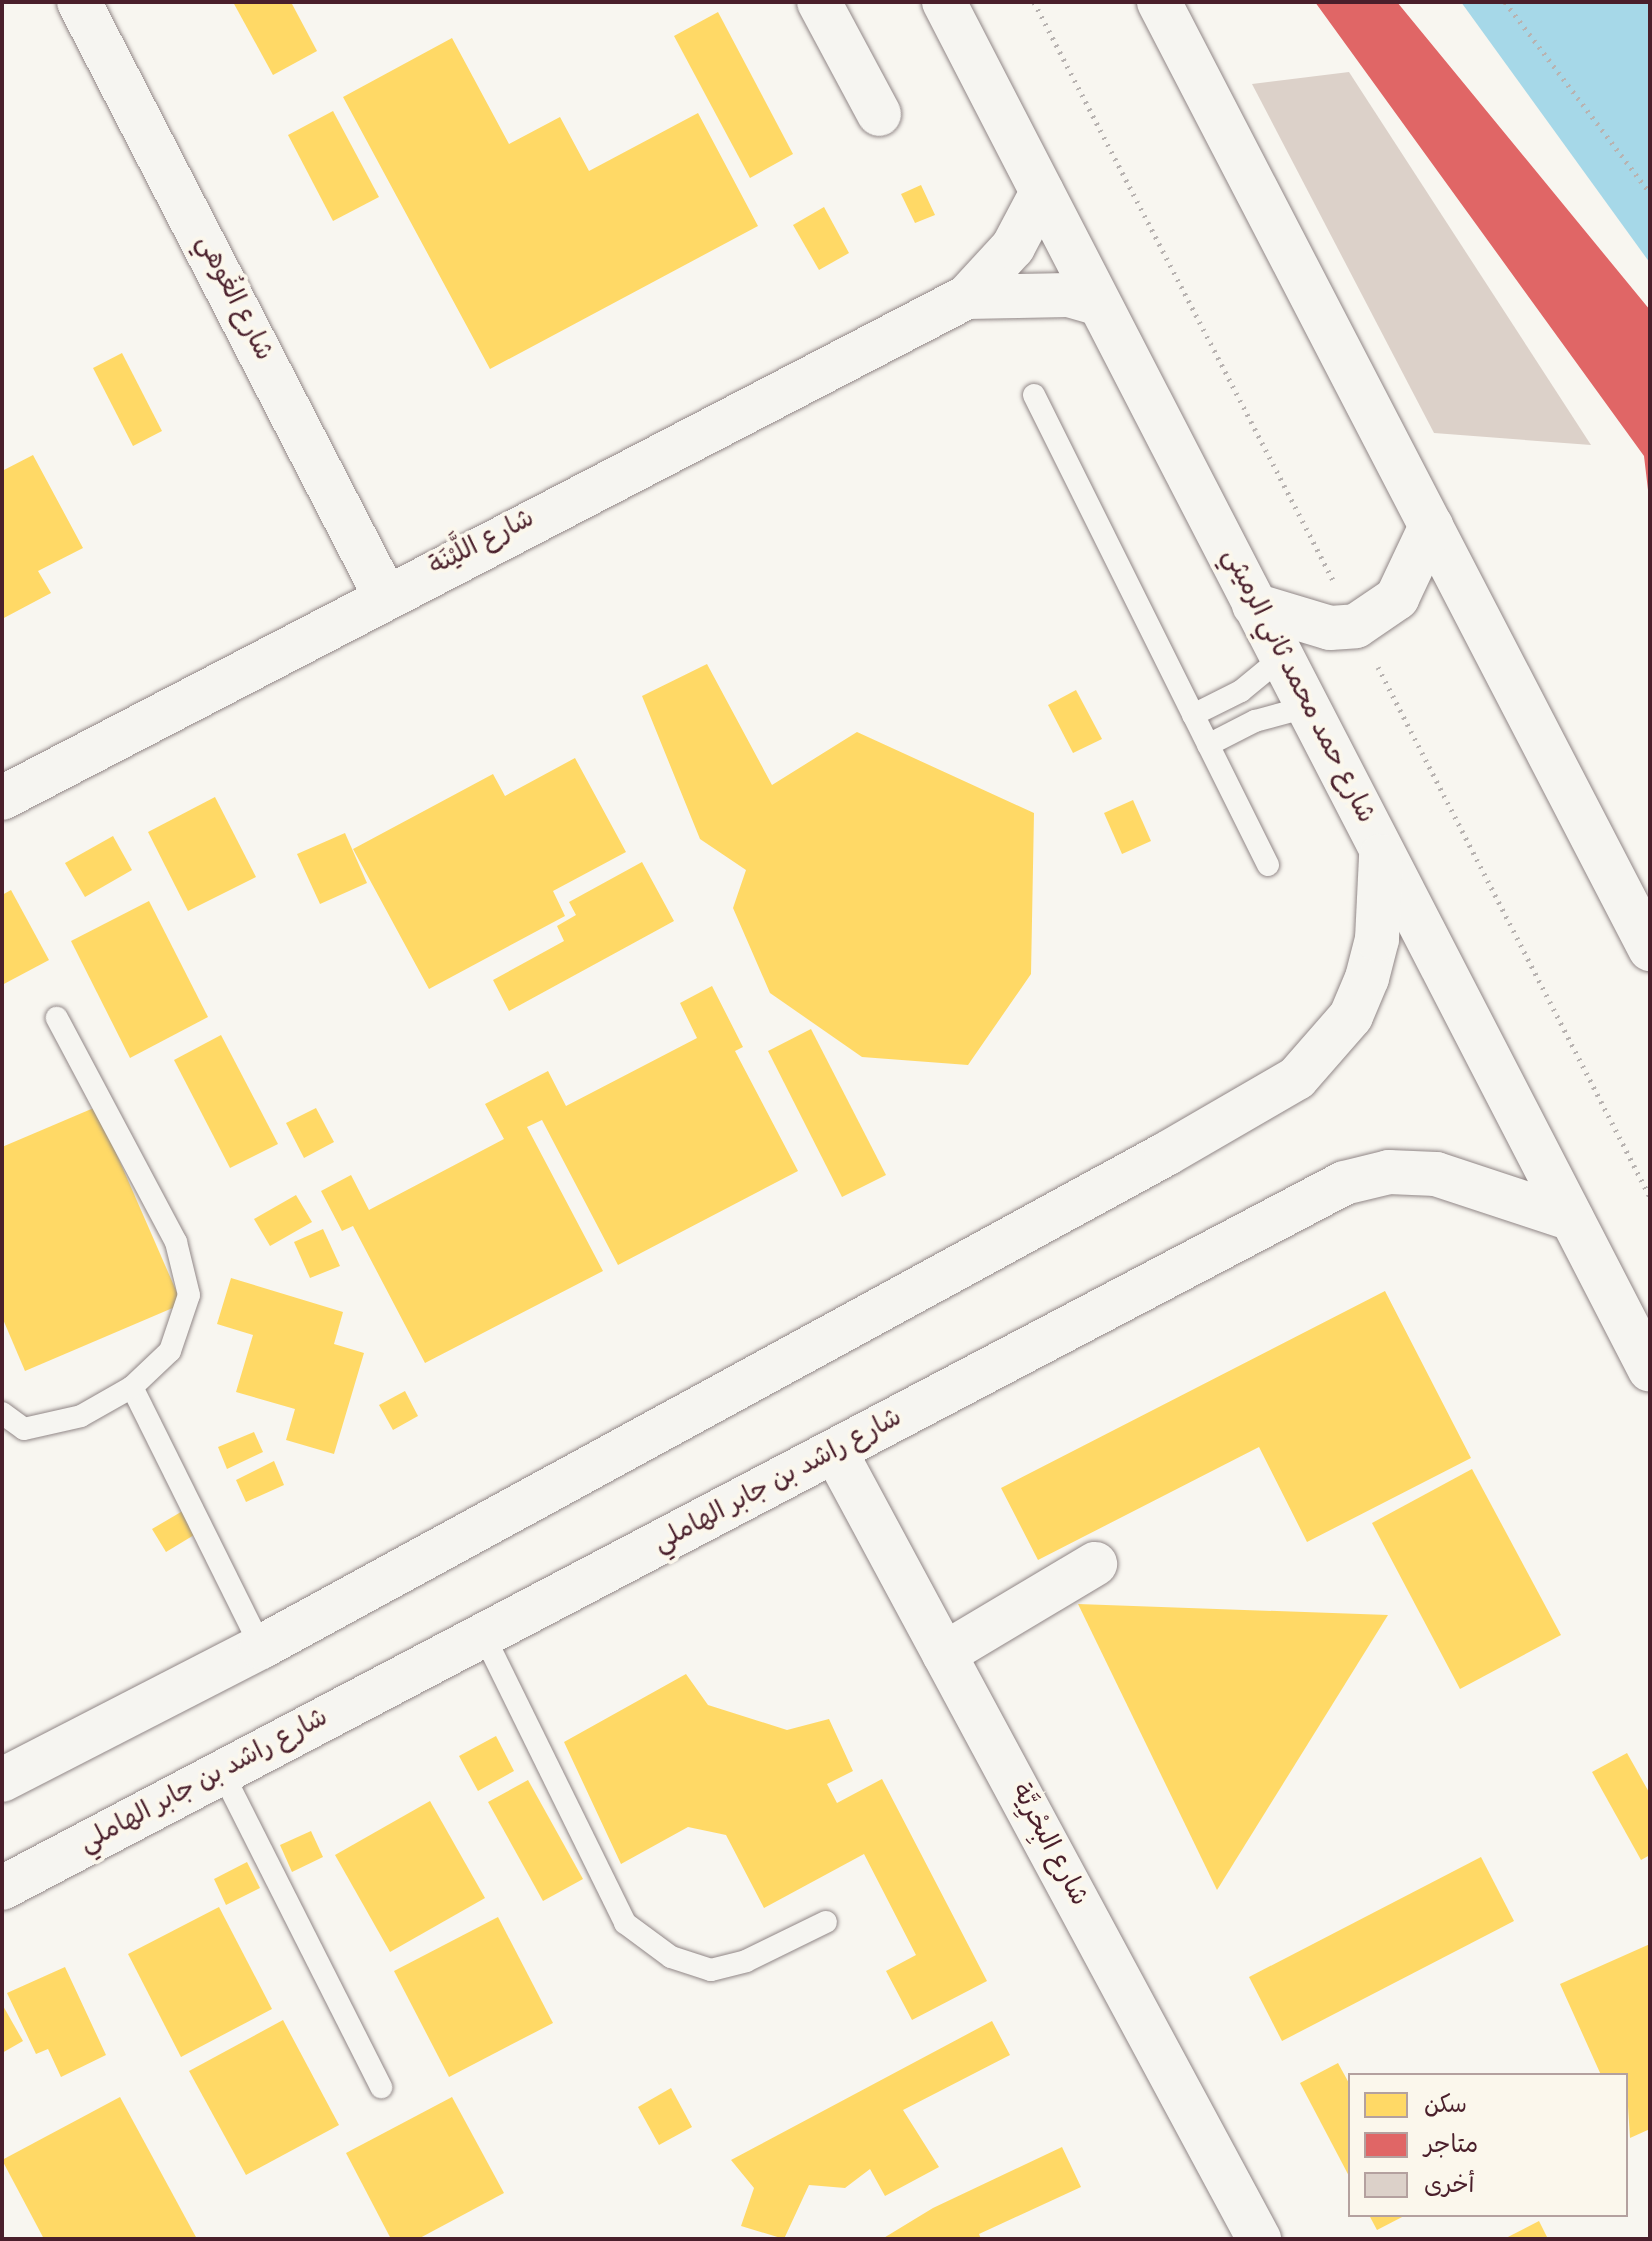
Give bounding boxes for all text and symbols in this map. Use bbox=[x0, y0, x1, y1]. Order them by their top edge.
street label: شارع الغُوهي bbox=[187, 231, 277, 367]
street label: شارع اللَّيْنَة bbox=[425, 505, 541, 585]
street label: شارع حمد محمد ثاني الرميثي bbox=[1213, 544, 1379, 830]
street label: شارع راشد بن جابر الهاملي bbox=[650, 1404, 908, 1562]
street label: شارع راشد بن جابر الهاملي bbox=[76, 1704, 334, 1862]
street label: شارع البِحْرِيَّة bbox=[1002, 1779, 1092, 1913]
legend bbox=[1348, 2073, 1628, 2217]
text: سكن bbox=[1424, 2093, 1467, 2122]
text: متاجر bbox=[1424, 2133, 1478, 2162]
text: أخرى bbox=[1424, 2173, 1475, 2202]

